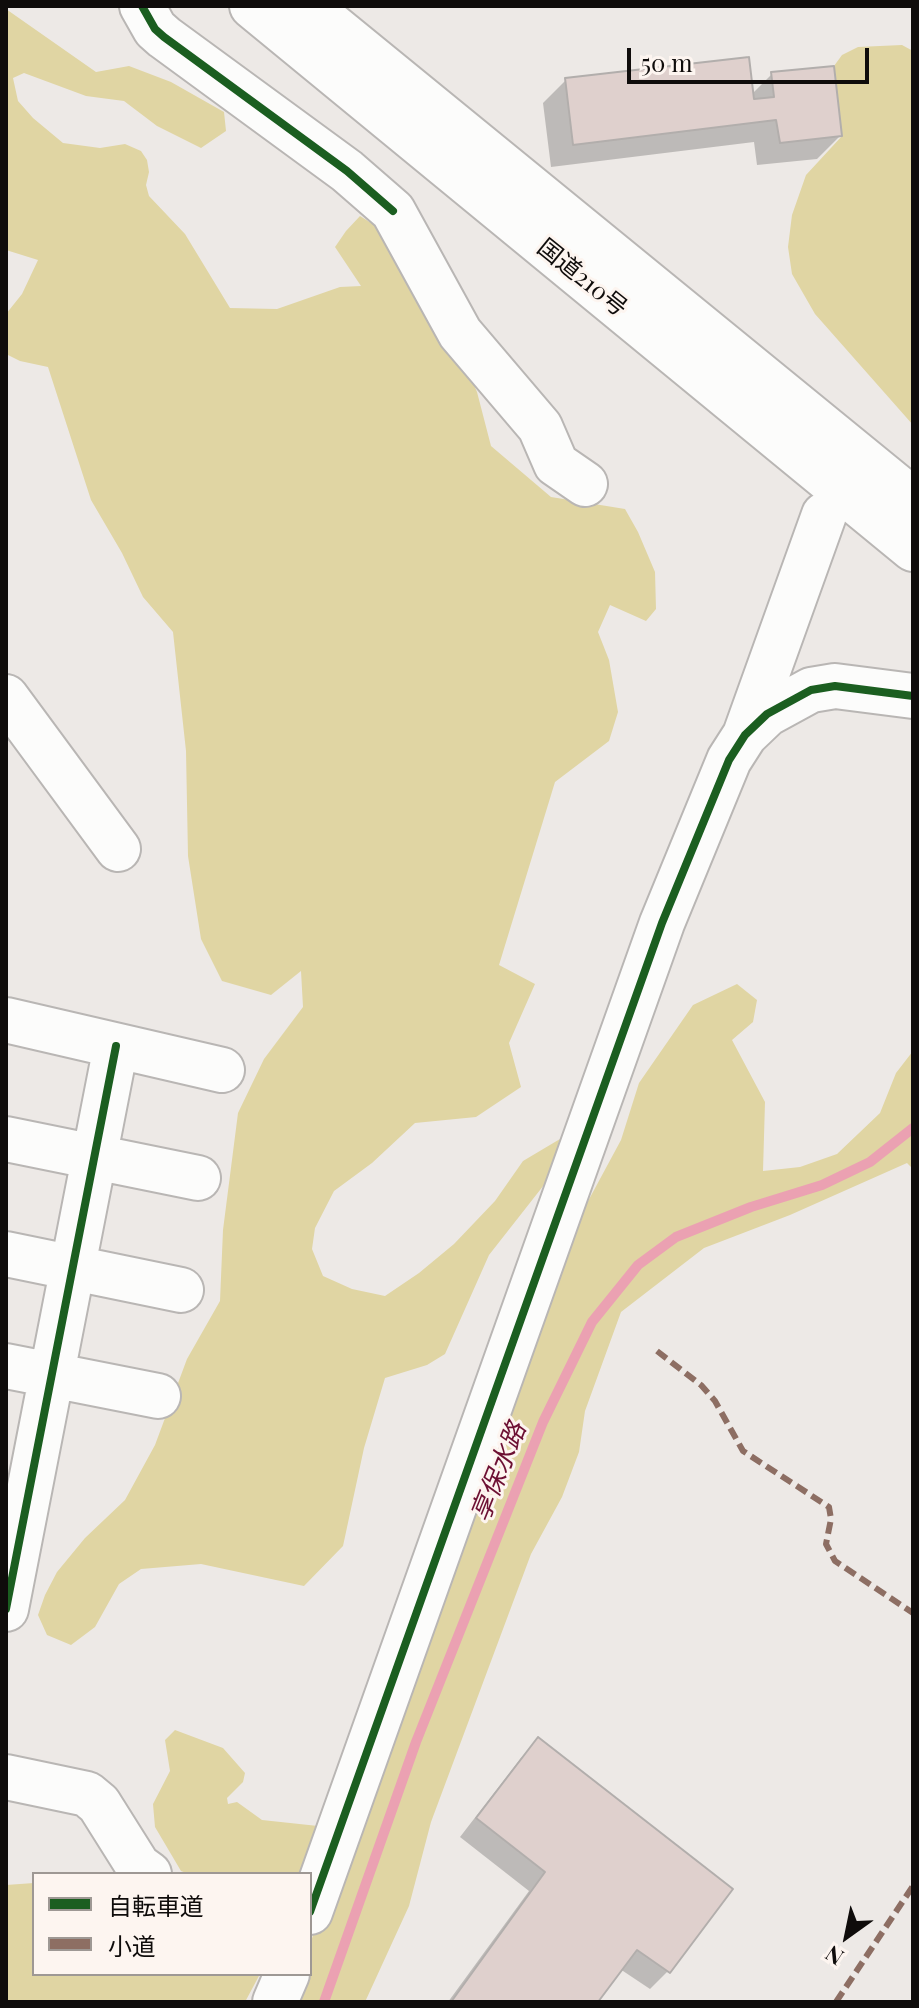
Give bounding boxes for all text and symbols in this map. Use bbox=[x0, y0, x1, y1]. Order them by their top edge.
scale bar bbox=[631, 32, 873, 82]
text: 50 m bbox=[641, 46, 693, 78]
street label: 国道210号 bbox=[531, 233, 633, 323]
water label: 享保水路 bbox=[465, 1418, 533, 1526]
legend bbox=[32, 1872, 312, 1976]
text: 自転車道 bbox=[108, 1889, 204, 1921]
north arrow bbox=[807, 1896, 887, 1976]
text: 小道 bbox=[108, 1929, 156, 1961]
text: N bbox=[819, 1939, 849, 1973]

